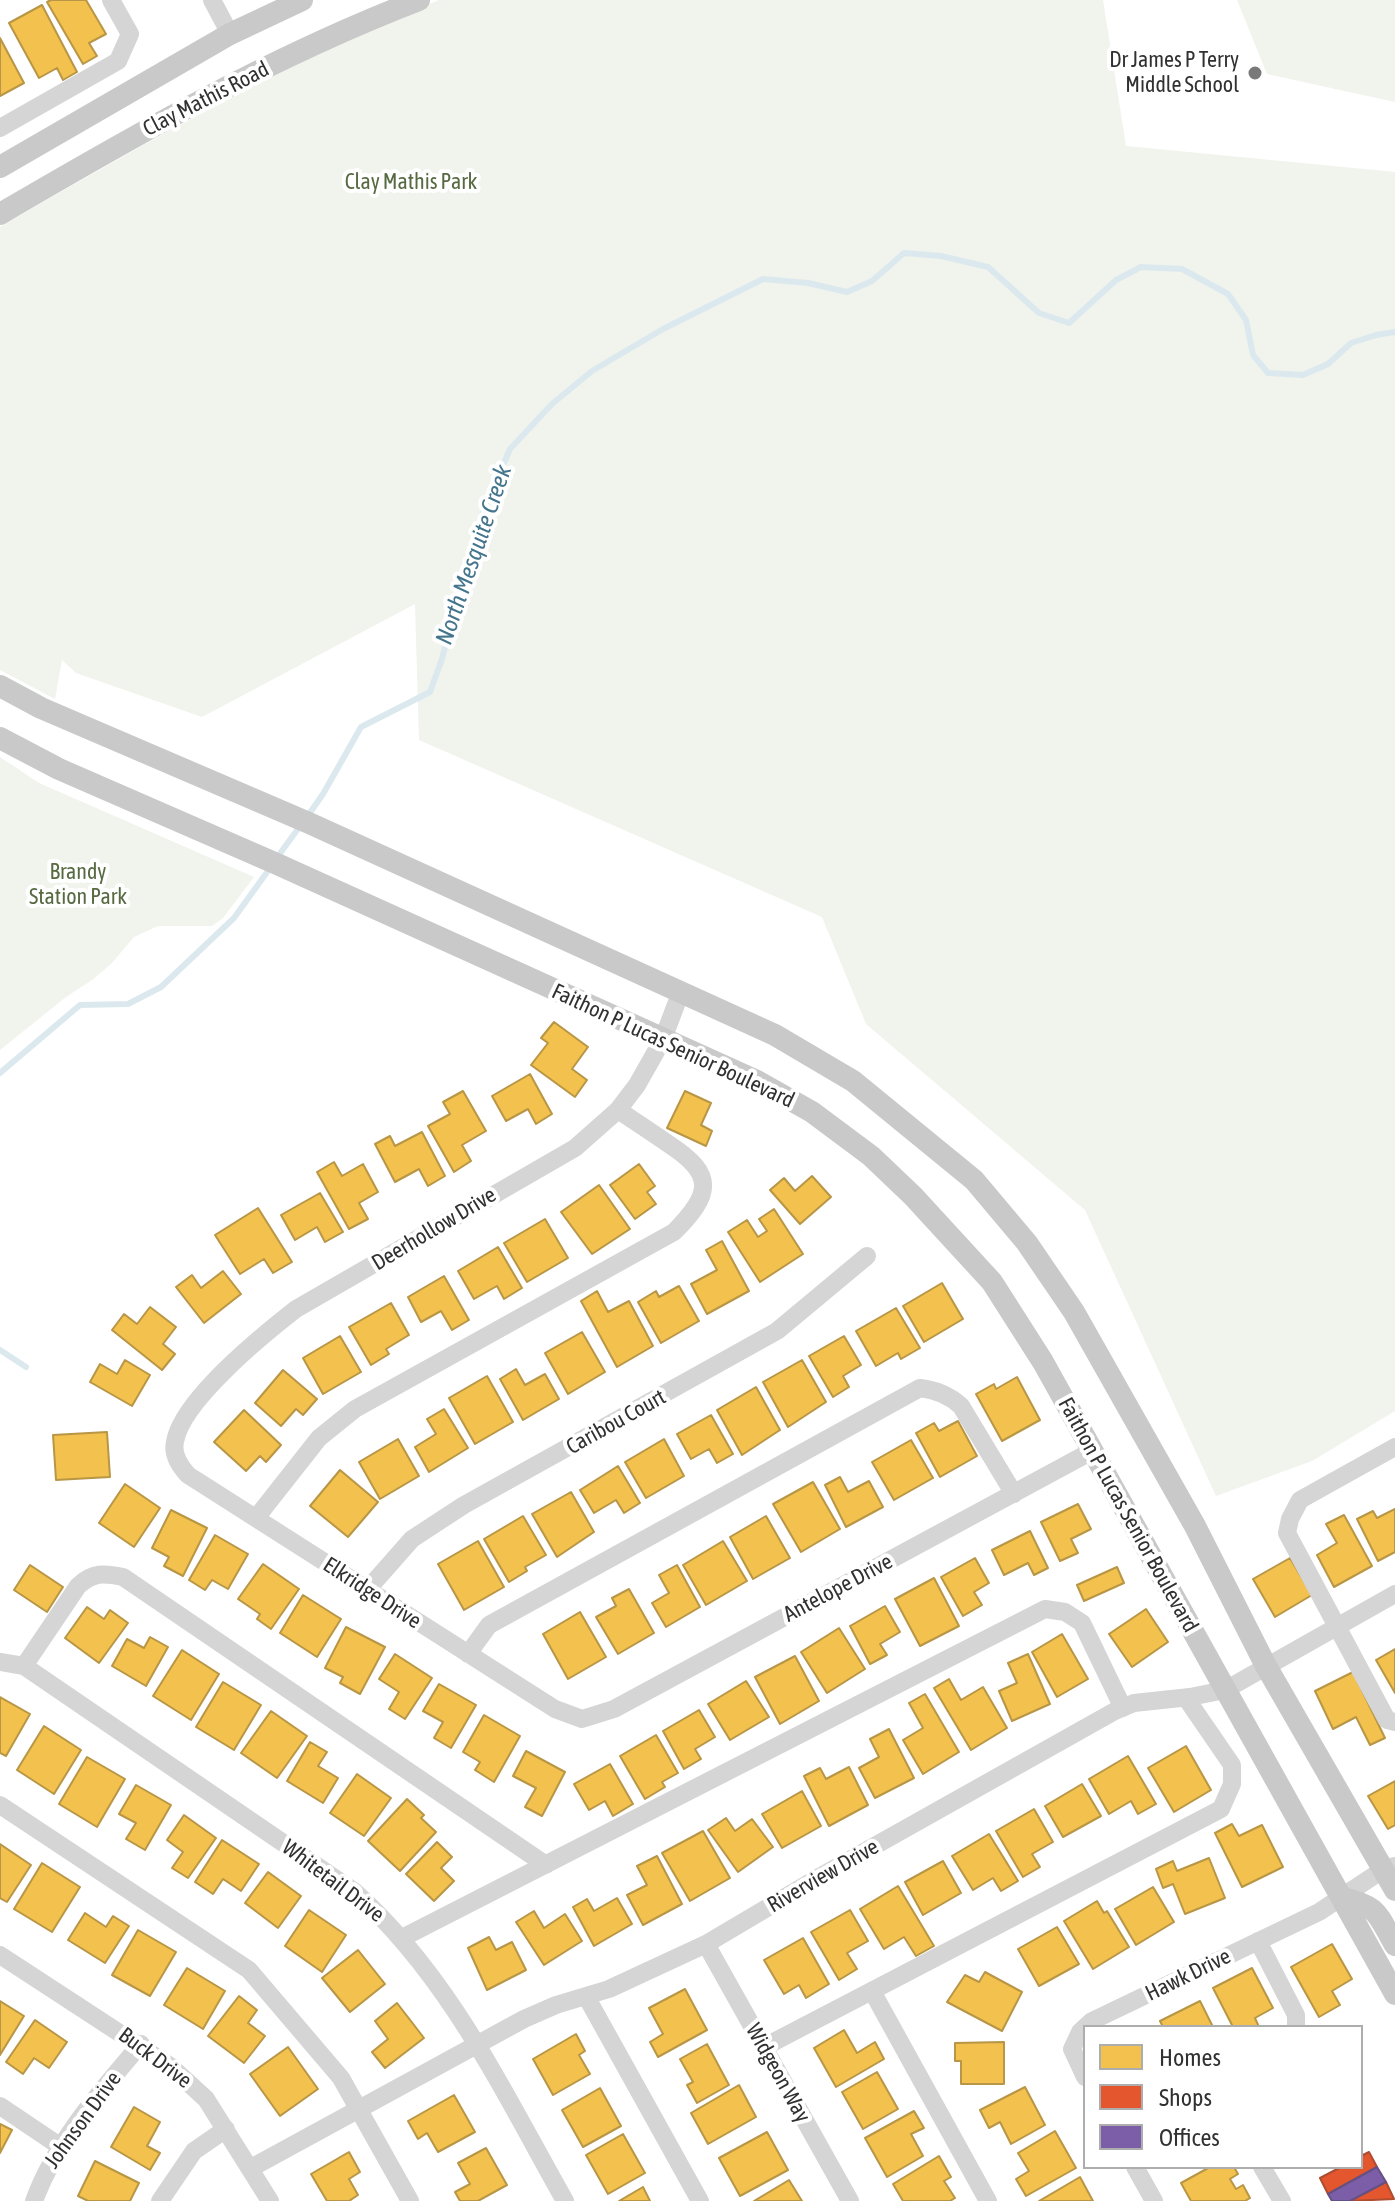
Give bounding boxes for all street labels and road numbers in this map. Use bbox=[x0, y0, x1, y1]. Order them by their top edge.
street label: Clay Mathis Road bbox=[139, 56, 273, 142]
street label: Faithon P Lucas Senior Boulevard bbox=[548, 978, 798, 1114]
street label: Deerhollow Drive bbox=[367, 1182, 501, 1276]
street label: Caribou Court bbox=[562, 1384, 670, 1460]
street label: Faithon P Lucas Senior Boulevard bbox=[1052, 1393, 1204, 1637]
street label: Antelope Drive bbox=[779, 1548, 897, 1628]
street label: Elkridge Drive bbox=[318, 1552, 426, 1634]
street label: Whitetail Drive bbox=[277, 1834, 389, 1928]
street label: Riverview Drive bbox=[763, 1834, 883, 1918]
street label: Hawk Drive bbox=[1141, 1943, 1235, 2007]
street label: Widgeon Way bbox=[740, 2019, 816, 2127]
street label: Buck Drive bbox=[113, 2022, 197, 2094]
street label: Johnson Drive bbox=[39, 2066, 127, 2174]

